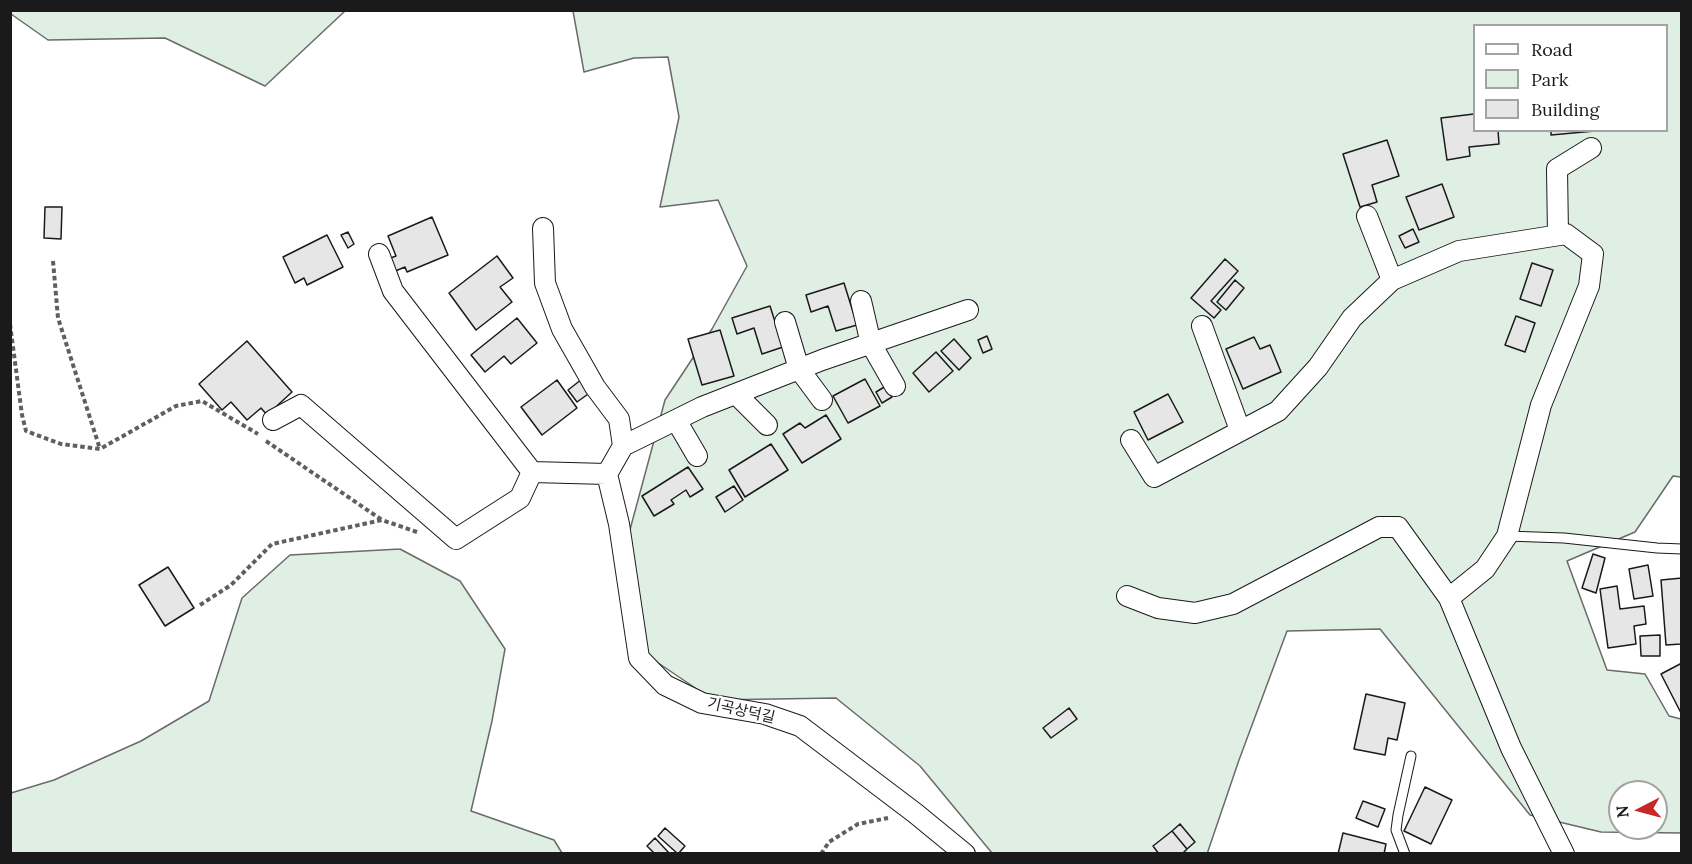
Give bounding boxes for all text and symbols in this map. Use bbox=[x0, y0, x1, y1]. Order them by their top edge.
legend bbox=[1473, 24, 1668, 132]
text: Road bbox=[1531, 38, 1573, 61]
text: Park bbox=[1531, 68, 1568, 91]
text: Building bbox=[1531, 98, 1599, 121]
street label: 기곡상덕길 bbox=[705, 694, 777, 728]
north arrow bbox=[1608, 780, 1668, 840]
text: N bbox=[1611, 804, 1633, 819]

